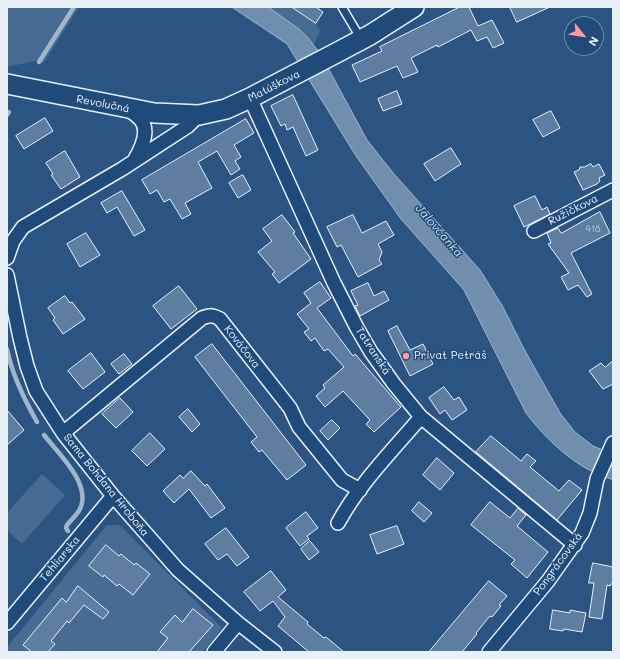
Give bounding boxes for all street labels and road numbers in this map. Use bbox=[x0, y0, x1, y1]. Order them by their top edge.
street label: Matúškova bbox=[246, 67, 302, 105]
street label: Revolučná bbox=[75, 92, 131, 116]
street label: Ružičkova bbox=[546, 192, 600, 228]
street label: Kováčova bbox=[221, 323, 263, 371]
street label: Tatranská bbox=[353, 325, 393, 377]
street label: Sama Bohdana Hroboňa bbox=[60, 431, 152, 539]
street label: Pongrácovská bbox=[531, 530, 585, 598]
street label: Tehliarska bbox=[37, 533, 83, 585]

